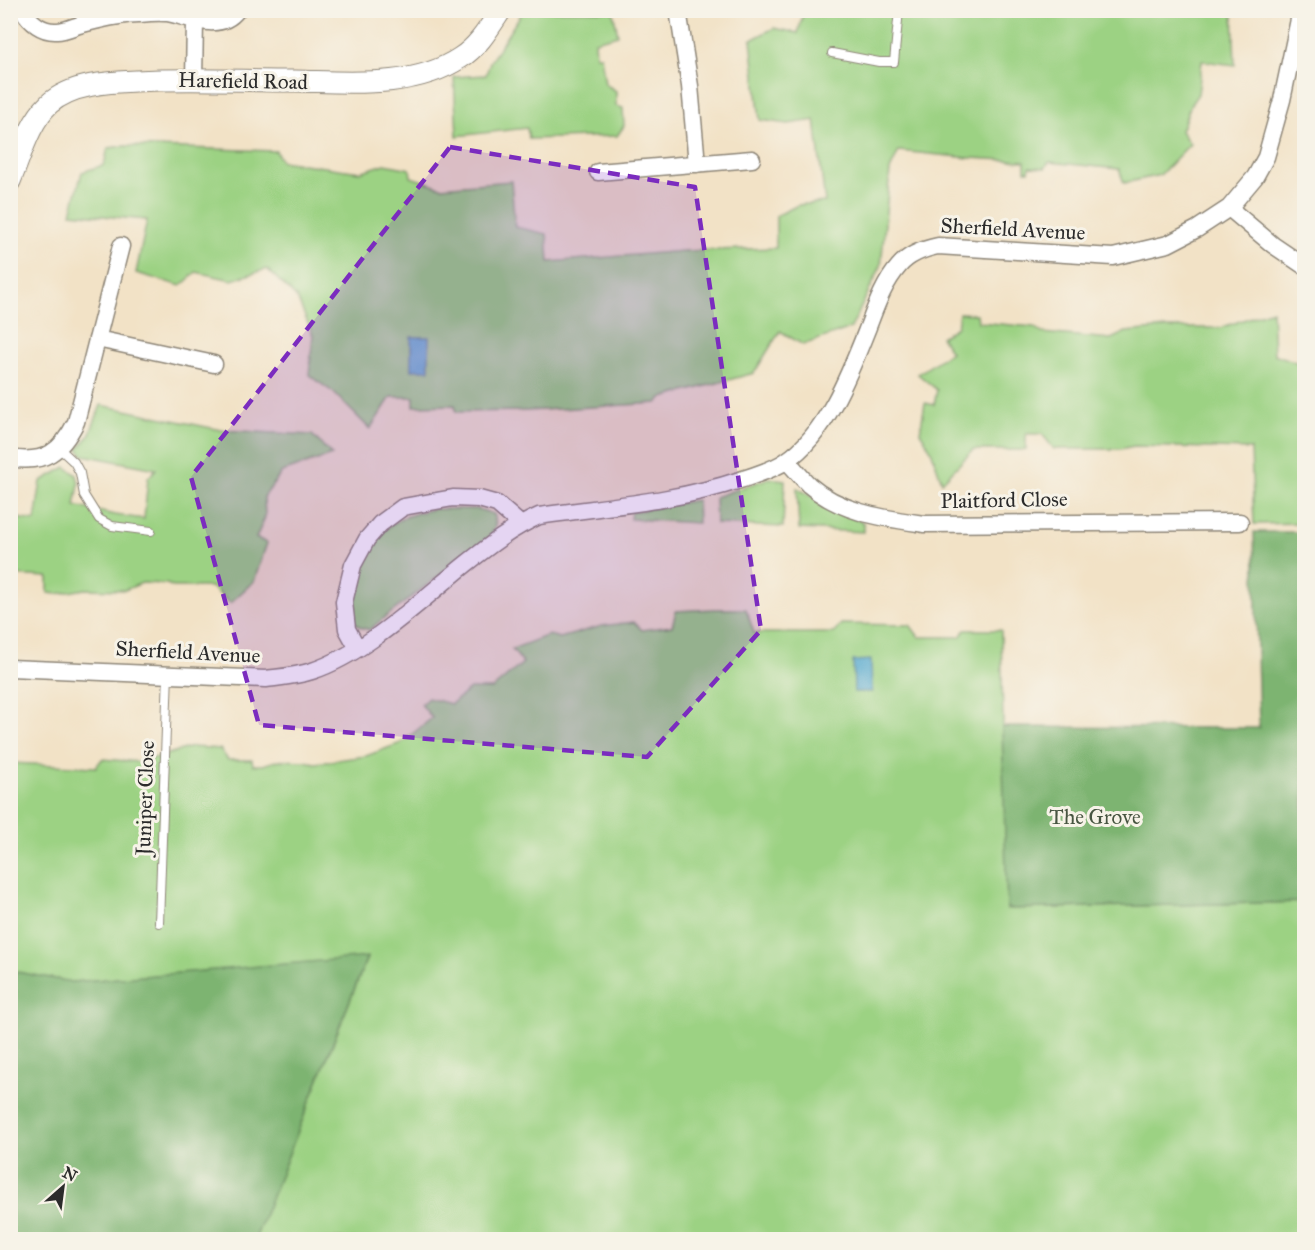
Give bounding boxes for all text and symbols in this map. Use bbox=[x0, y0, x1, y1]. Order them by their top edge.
street label: Harefield Road bbox=[178, 67, 309, 95]
street label: Sherfield Avenue bbox=[940, 212, 1086, 246]
street label: Plaitford Close bbox=[940, 486, 1068, 514]
street label: Sherfield Avenue bbox=[115, 635, 261, 669]
street label: Juniper Close bbox=[130, 740, 160, 858]
park label: The Grove bbox=[1049, 804, 1141, 830]
north arrow bbox=[33, 1157, 93, 1217]
text: N bbox=[59, 1163, 81, 1186]

